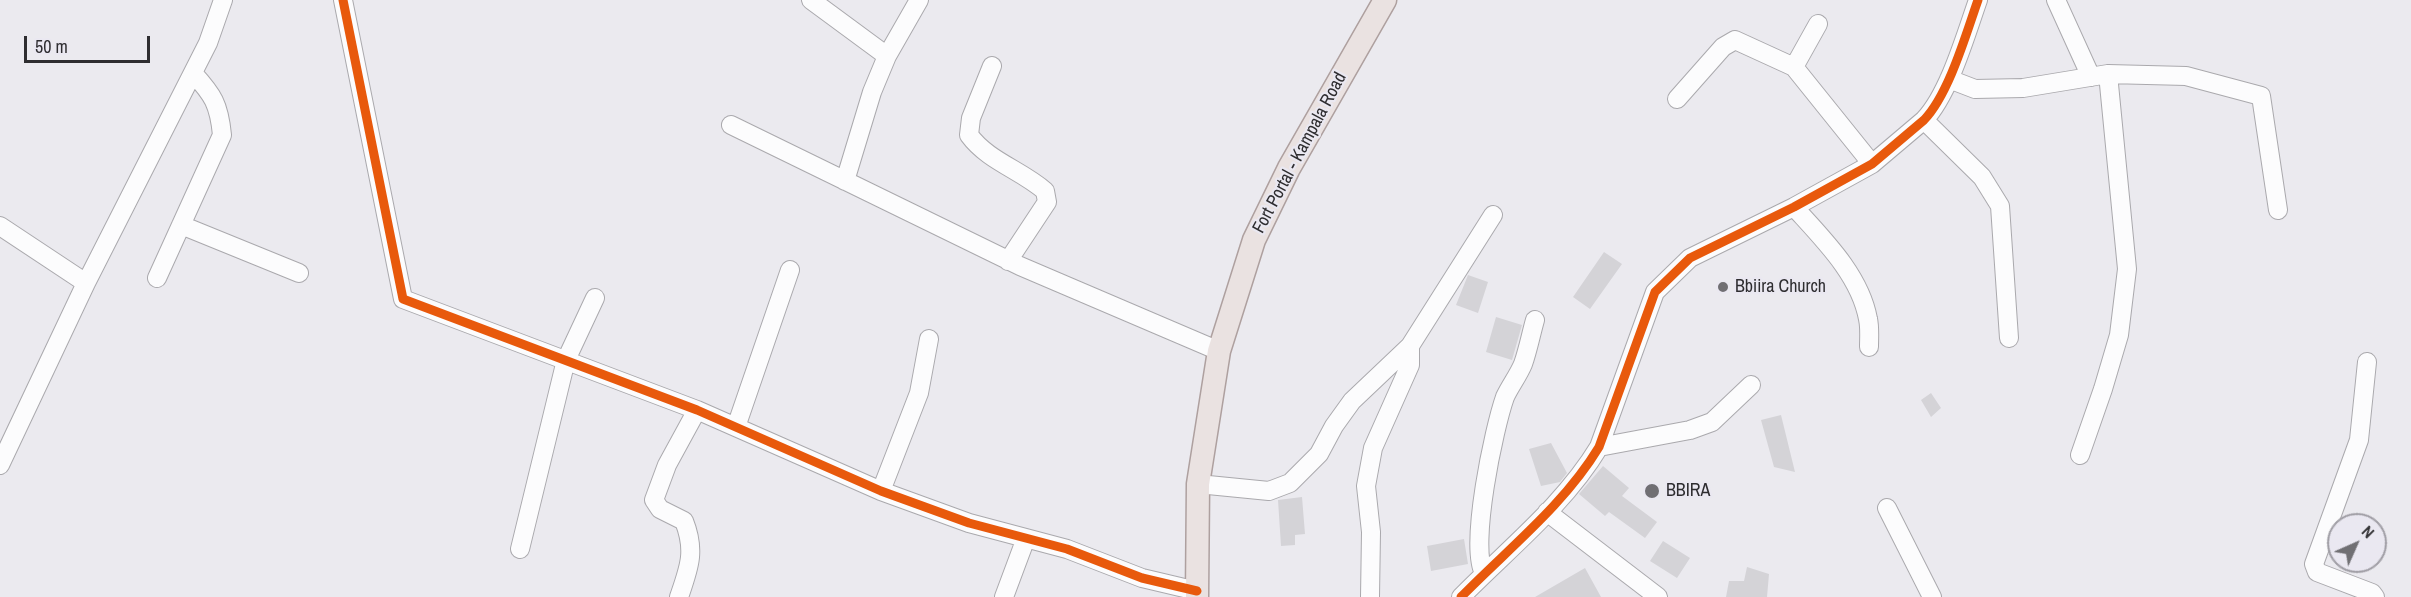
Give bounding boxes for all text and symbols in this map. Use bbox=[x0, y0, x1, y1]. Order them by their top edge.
scale bar bbox=[27, 24, 153, 62]
text: 50 m bbox=[35, 34, 68, 59]
street label: Fort Portal - Kampala Road bbox=[1248, 69, 1352, 237]
place label: Bbiira Church bbox=[1735, 276, 1826, 298]
marker: Bbiira Church bbox=[1716, 280, 1730, 294]
place label: BBIRA bbox=[1666, 480, 1710, 502]
marker: BBIRA bbox=[1643, 482, 1661, 500]
north arrow bbox=[2327, 513, 2387, 573]
text: N bbox=[2357, 521, 2379, 543]

